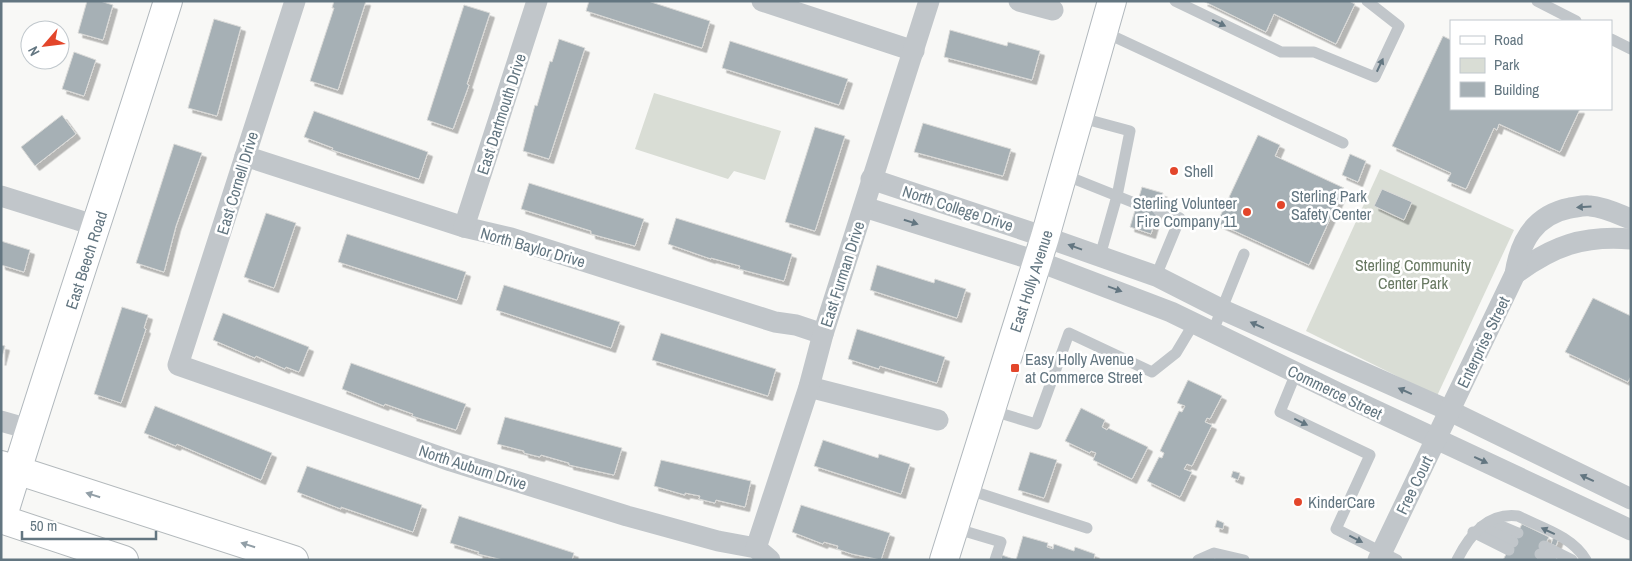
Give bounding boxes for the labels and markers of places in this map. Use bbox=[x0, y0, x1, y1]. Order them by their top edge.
place label: Shell bbox=[1184, 160, 1213, 182]
marker: Shell bbox=[1168, 165, 1180, 177]
place label: Sterling Park Safety Center bbox=[1291, 185, 1372, 225]
place label: Sterling Volunteer Fire Company 11 bbox=[1133, 192, 1238, 232]
marker: Sterling Park Safety Center bbox=[1275, 199, 1287, 211]
marker: Sterling Volunteer Fire Company 11 bbox=[1241, 206, 1253, 218]
place label: Easy Holly Avenue at Commerce Street bbox=[1025, 348, 1143, 388]
marker: Easy Holly Avenue at Commerce Street bbox=[1009, 362, 1021, 374]
place label: KinderCare bbox=[1308, 491, 1375, 513]
marker: KinderCare bbox=[1292, 496, 1304, 508]

